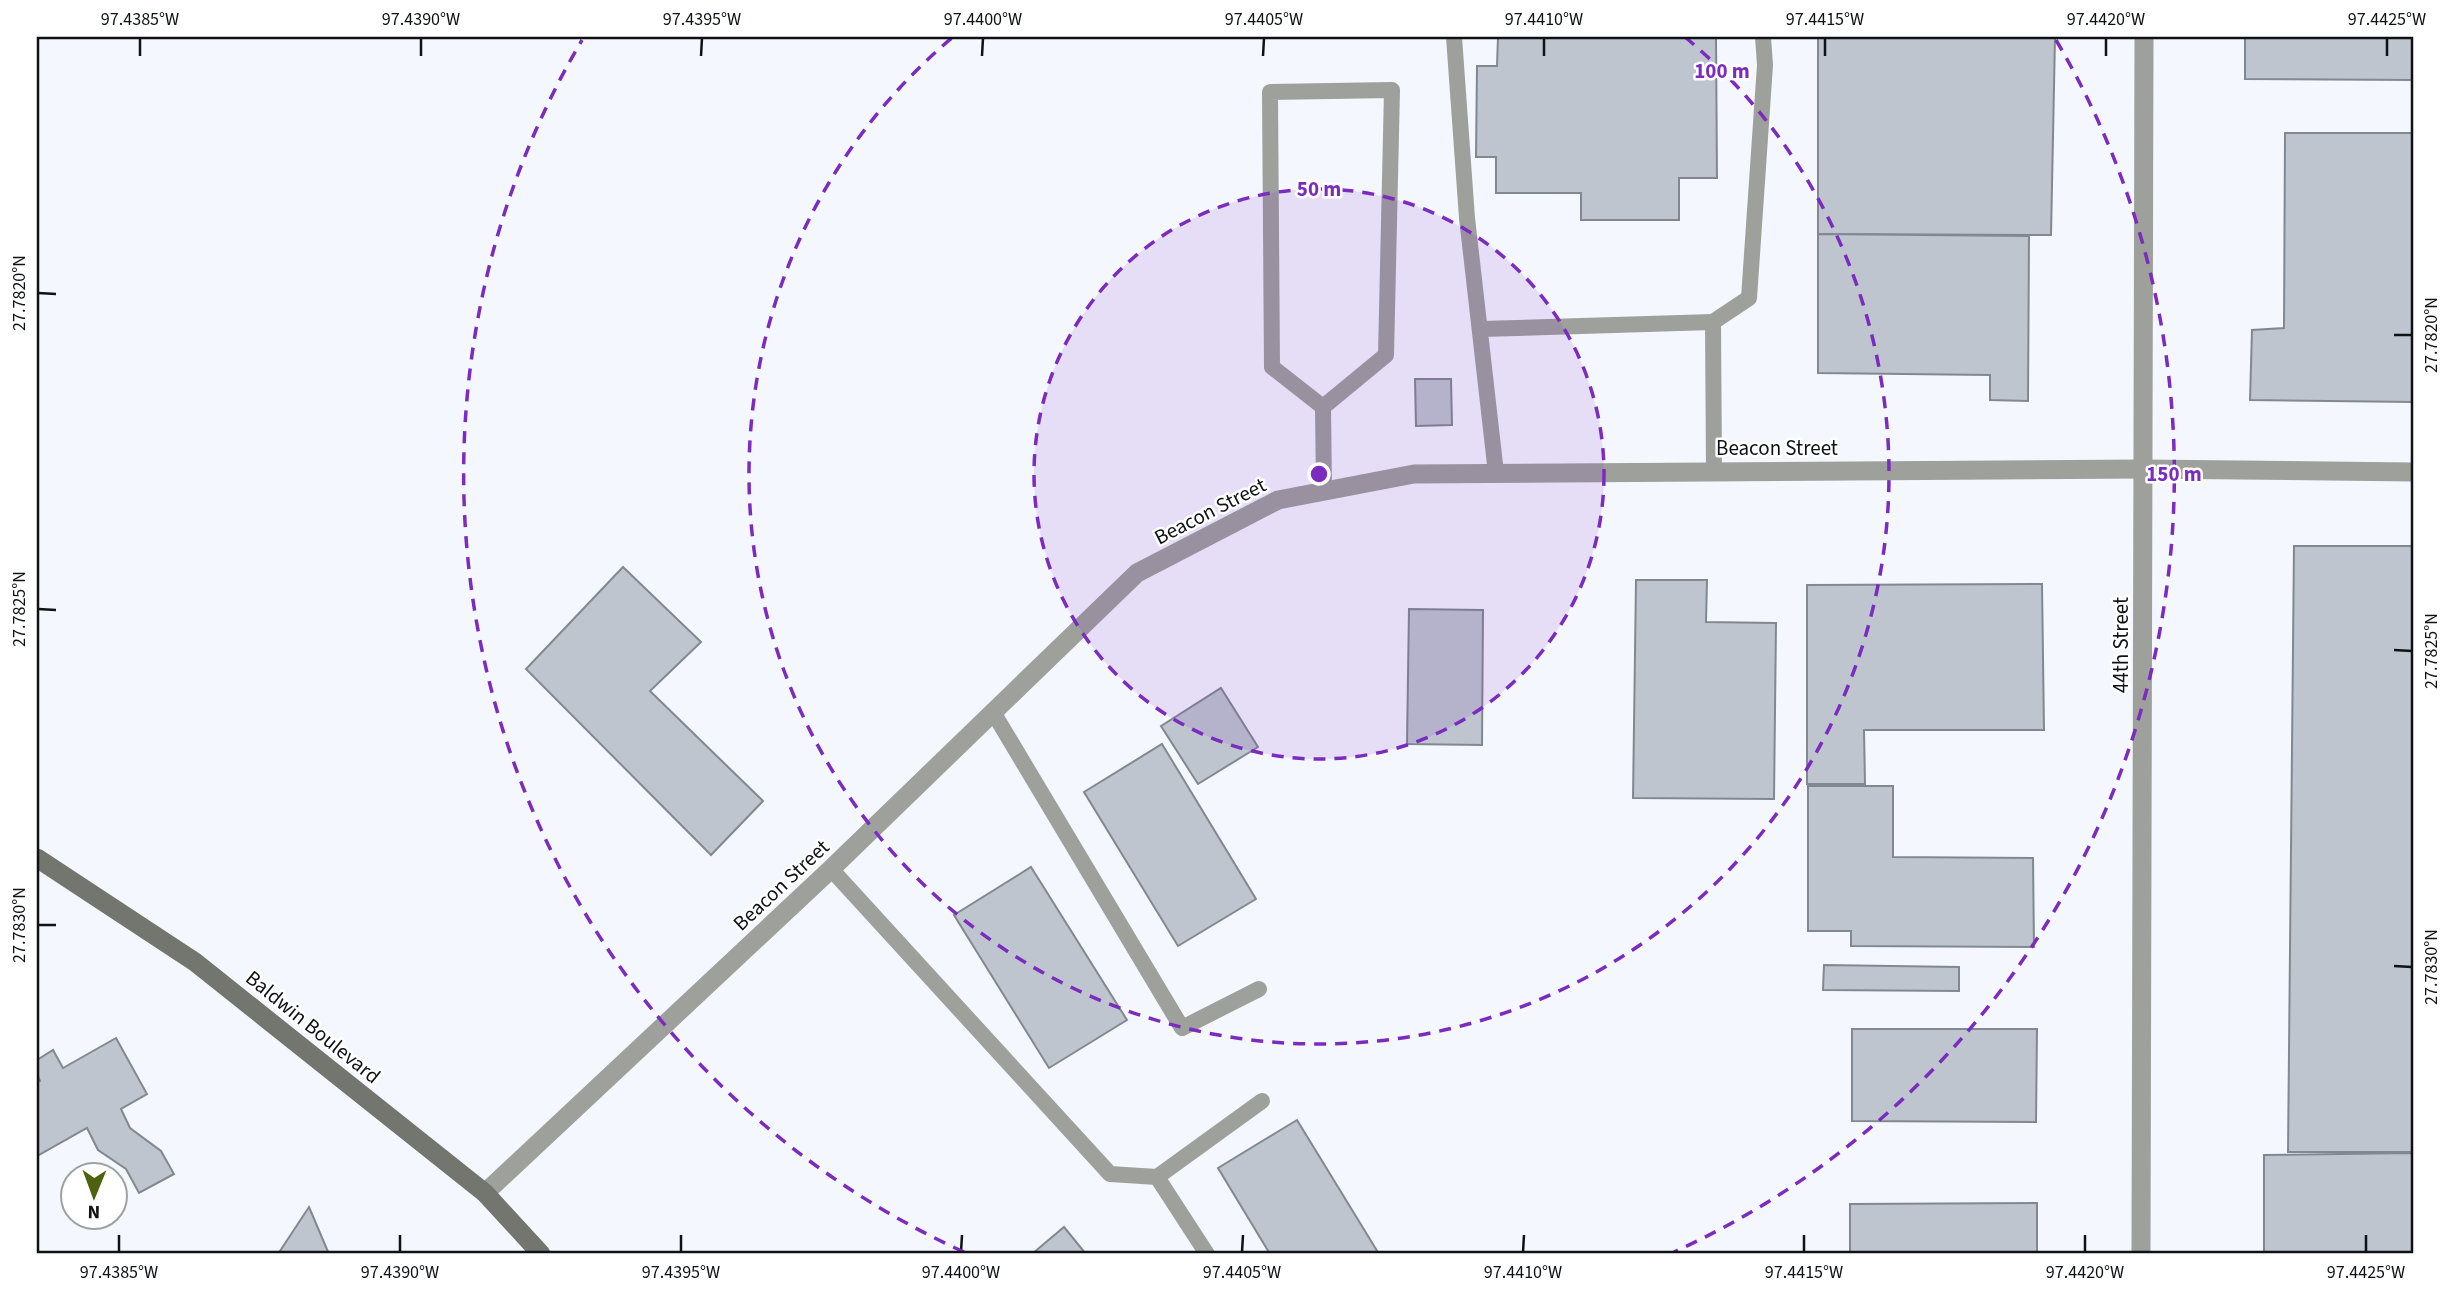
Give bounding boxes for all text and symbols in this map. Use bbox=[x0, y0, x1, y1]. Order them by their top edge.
text: 97.4385°W bbox=[101, 7, 179, 32]
text: 97.4390°W bbox=[382, 7, 460, 32]
text: 97.4395°W bbox=[663, 7, 741, 32]
text: 97.4400°W bbox=[944, 7, 1022, 32]
text: 97.4405°W bbox=[1225, 7, 1303, 32]
text: 97.4410°W bbox=[1505, 7, 1583, 32]
text: 97.4415°W bbox=[1786, 7, 1864, 32]
text: 97.4420°W bbox=[2067, 7, 2145, 32]
text: 97.4425°W bbox=[2348, 7, 2426, 32]
text: 100 m bbox=[1694, 56, 1750, 86]
text: 50 m bbox=[1297, 174, 1341, 204]
text: 27.7820°N bbox=[7, 255, 32, 331]
text: 27.7820°N bbox=[2419, 297, 2444, 373]
street label: Beacon Street bbox=[1716, 433, 1838, 463]
text: 150 m bbox=[2146, 459, 2202, 489]
centre of rings bbox=[1307, 462, 1331, 486]
street label: Beacon Street bbox=[1149, 470, 1271, 552]
text: 27.7825°N bbox=[7, 571, 32, 647]
street label: 44th Street bbox=[2106, 597, 2136, 693]
text: 27.7825°N bbox=[2419, 613, 2444, 689]
street label: Beacon Street bbox=[726, 832, 836, 938]
text: 27.7830°N bbox=[7, 887, 32, 963]
text: 27.7830°N bbox=[2419, 929, 2444, 1005]
street label: Baldwin Boulevard bbox=[239, 963, 387, 1091]
north arrow bbox=[60, 1162, 130, 1232]
text: N bbox=[87, 1198, 100, 1225]
text: 97.4385°W bbox=[80, 1260, 158, 1285]
text: 97.4390°W bbox=[361, 1260, 439, 1285]
text: 97.4395°W bbox=[642, 1260, 720, 1285]
text: 97.4400°W bbox=[922, 1260, 1000, 1285]
text: 97.4405°W bbox=[1203, 1260, 1281, 1285]
text: 97.4410°W bbox=[1484, 1260, 1562, 1285]
text: 97.4415°W bbox=[1765, 1260, 1843, 1285]
text: 97.4420°W bbox=[2046, 1260, 2124, 1285]
text: 97.4425°W bbox=[2327, 1260, 2405, 1285]

